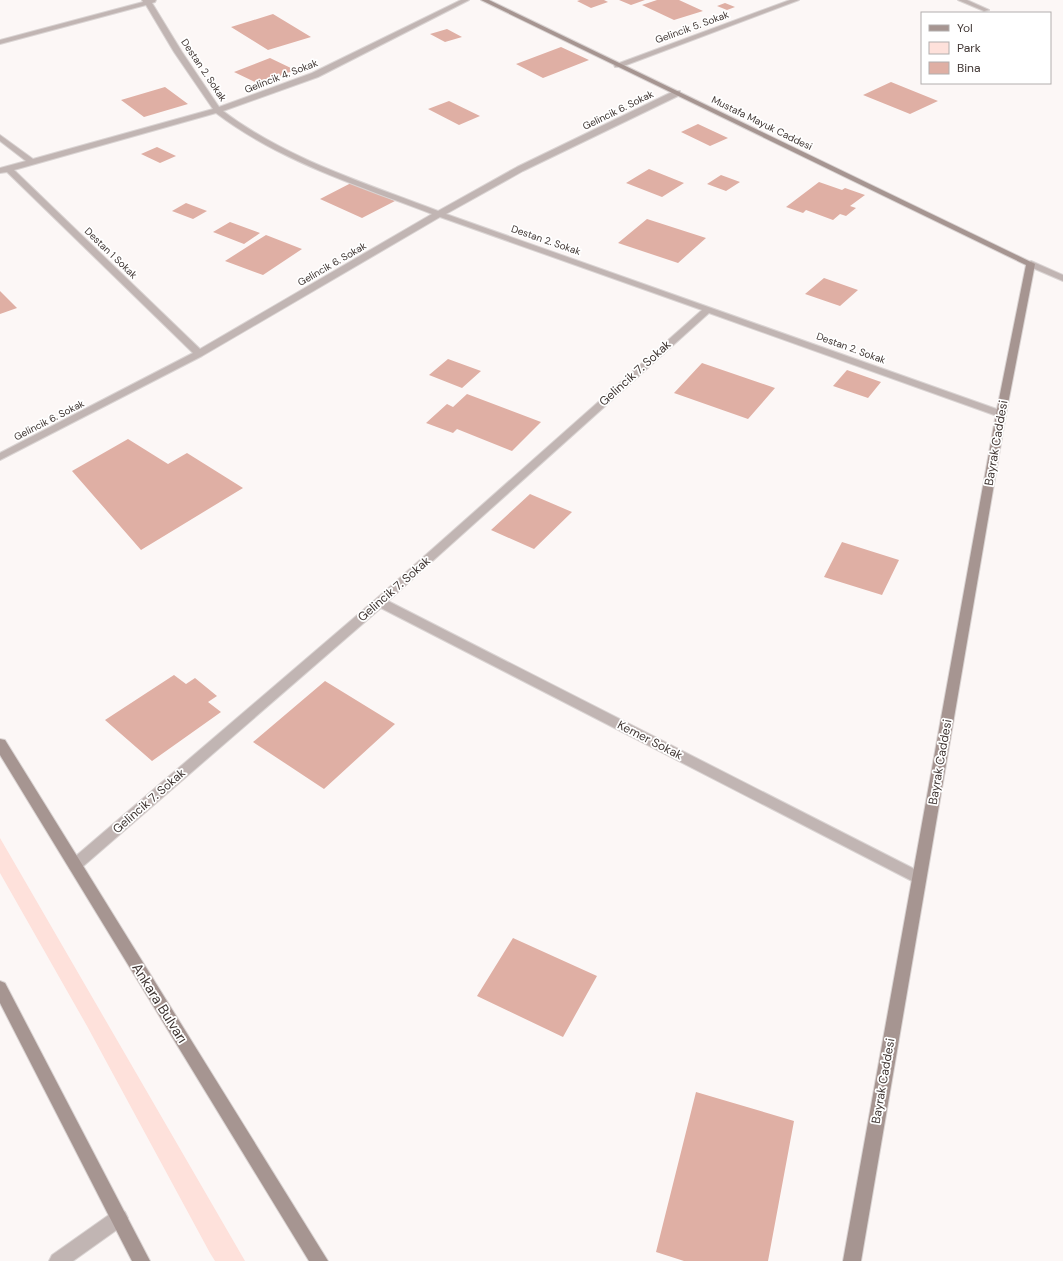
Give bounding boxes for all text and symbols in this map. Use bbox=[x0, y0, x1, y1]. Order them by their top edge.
street label: Gelincik 5. Sokak bbox=[653, 8, 731, 46]
legend bbox=[921, 12, 1051, 84]
text: Yol bbox=[957, 20, 973, 36]
street label: Destan 2. Sokak bbox=[178, 36, 230, 104]
text: Park bbox=[957, 40, 981, 56]
street label: Gelincik 4. Sokak bbox=[243, 56, 319, 96]
text: Bina bbox=[957, 60, 981, 76]
street label: Gelincik 6. Sokak bbox=[580, 87, 656, 133]
street label: Mustafa Mayuk Caddesi bbox=[709, 93, 815, 153]
street label: Destan 2. Sokak bbox=[509, 222, 583, 258]
street label: Destan 1 Sokak bbox=[82, 225, 140, 281]
street label: Gelincik 6. Sokak bbox=[295, 239, 369, 289]
street label: Destan 2. Sokak bbox=[815, 329, 887, 367]
street label: Gelincik 7. Sokak bbox=[596, 337, 674, 409]
street label: Gelincik 6. Sokak bbox=[12, 397, 86, 443]
street label: Bayrak Caddesi bbox=[981, 399, 1011, 487]
street label: Gelincik 7. Sokak bbox=[354, 553, 434, 625]
street label: Kemer Sokak bbox=[615, 717, 685, 763]
street label: Bayrak Caddesi bbox=[925, 718, 955, 806]
street label: Gelincik 7. Sokak bbox=[109, 765, 189, 837]
street label: Ankara Bulvarı bbox=[128, 960, 192, 1046]
street label: Bayrak Caddesi bbox=[868, 1037, 898, 1125]

